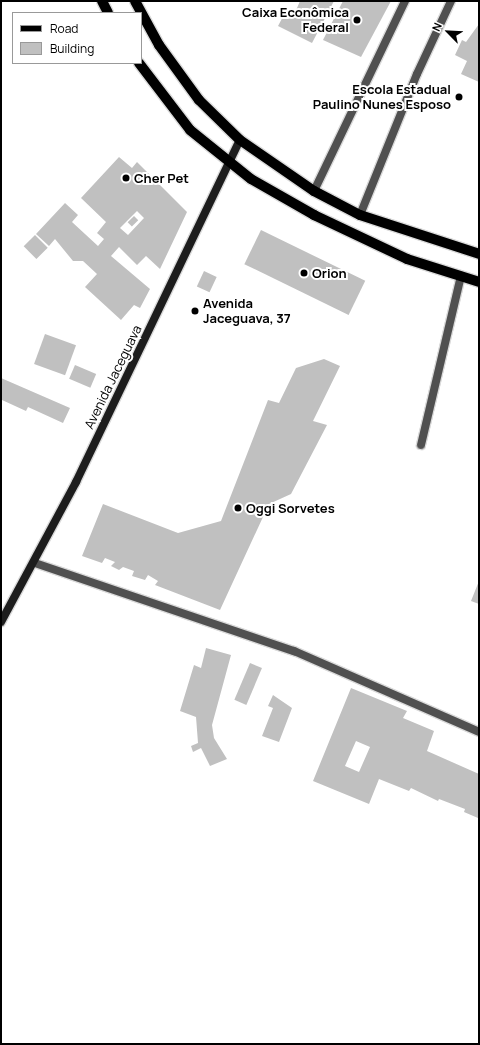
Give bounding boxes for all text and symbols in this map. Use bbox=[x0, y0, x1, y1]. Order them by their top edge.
place label: Caixa Econômica Federal bbox=[242, 5, 349, 36]
legend bbox=[12, 12, 142, 64]
north arrow bbox=[428, 12, 468, 52]
marker: Caixa Econômica Federal bbox=[352, 15, 362, 25]
text: Road bbox=[50, 20, 78, 37]
text: N bbox=[428, 20, 445, 34]
text: Building bbox=[50, 40, 94, 57]
place label: Escola Estadual Paulino Nunes Esposo bbox=[313, 82, 451, 113]
marker: Escola Estadual Paulino Nunes Esposo bbox=[454, 92, 464, 102]
place label: Cher Pet bbox=[134, 170, 189, 186]
marker: Cher Pet bbox=[121, 173, 131, 183]
place label: Orion bbox=[312, 265, 347, 281]
marker: Orion bbox=[299, 268, 309, 278]
place label: Avenida Jaceguava, 37 bbox=[203, 296, 291, 327]
marker: Avenida Jaceguava, 37 bbox=[190, 306, 200, 316]
street label: Avenida Jaceguava bbox=[81, 323, 145, 431]
place label: Oggi Sorvetes bbox=[246, 500, 335, 516]
marker: Oggi Sorvetes bbox=[233, 503, 243, 513]

